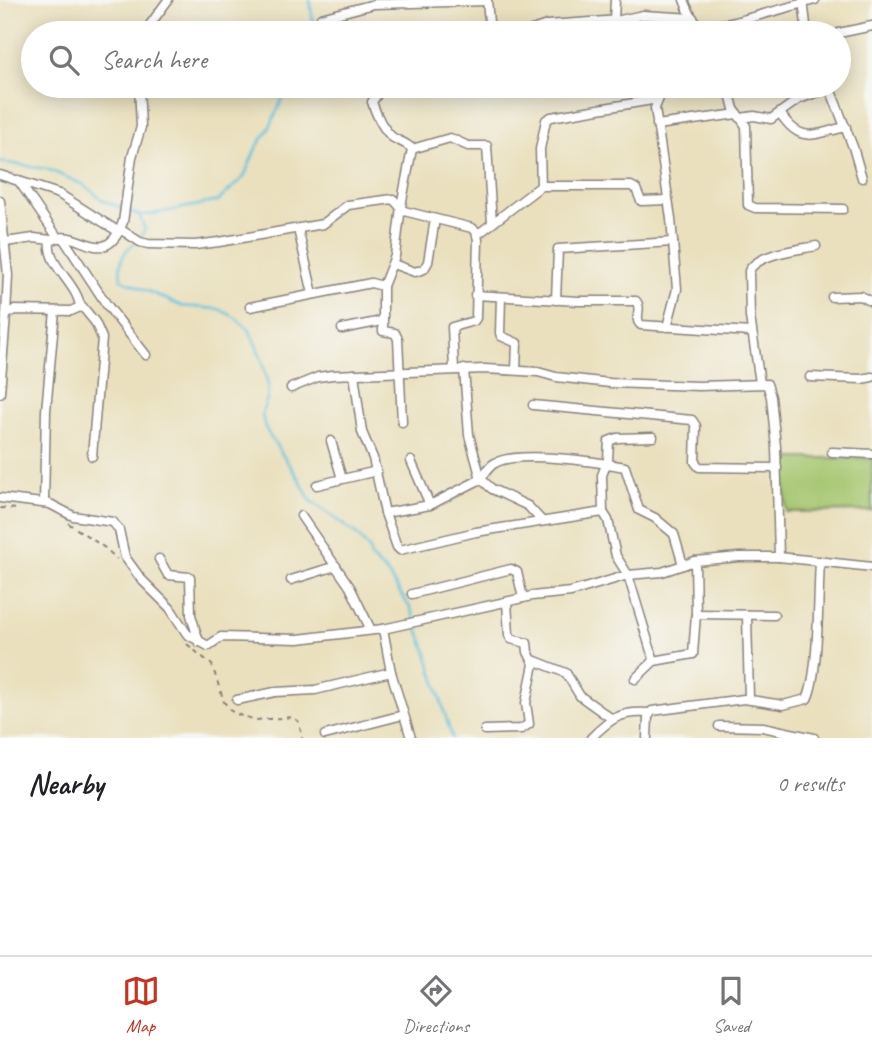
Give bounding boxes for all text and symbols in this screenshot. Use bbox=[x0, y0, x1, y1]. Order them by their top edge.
search box bbox=[21, 21, 851, 98]
icon: search bbox=[45, 41, 83, 79]
text: Search here bbox=[101, 43, 207, 76]
text: Nearby bbox=[28, 765, 104, 803]
text: 0 results bbox=[777, 769, 844, 798]
tab: Map bbox=[122, 972, 160, 1038]
tab: Directions bbox=[403, 972, 469, 1038]
tab: Saved bbox=[712, 972, 750, 1038]

